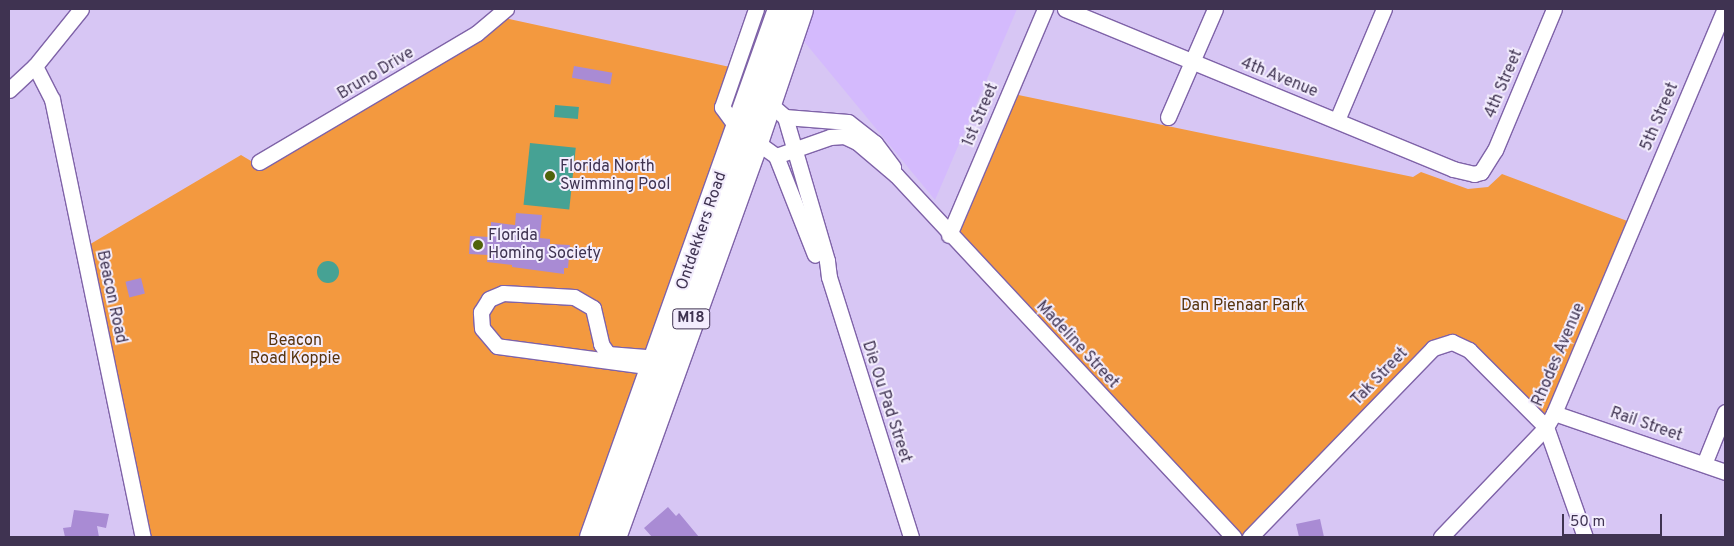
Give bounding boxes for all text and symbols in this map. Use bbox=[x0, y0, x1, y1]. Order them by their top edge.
street label: Bruno Drive bbox=[334, 44, 418, 104]
street label: 4th Street bbox=[1481, 47, 1527, 121]
street label: 4th Avenue bbox=[1237, 54, 1321, 102]
street label: 1st Street bbox=[959, 80, 1003, 150]
street label: 5th Street bbox=[1637, 80, 1683, 154]
place label: Florida North Swimming Pool bbox=[560, 157, 670, 195]
street label: Ontdekkers Road bbox=[673, 169, 731, 293]
marker: Florida North Swimming Pool bbox=[544, 170, 556, 182]
place label: Florida Homing Society bbox=[488, 226, 601, 264]
marker: Florida Homing Society bbox=[472, 239, 484, 251]
street label: Beacon Road bbox=[92, 249, 130, 345]
park label: Dan Pienaar Park bbox=[1181, 296, 1305, 316]
street label: Madeline Street bbox=[1032, 297, 1122, 393]
street label: Rhodes Avenue bbox=[1528, 300, 1590, 410]
road number: M18 bbox=[671, 306, 711, 332]
park label: Beacon Road Koppie bbox=[250, 331, 340, 369]
street label: Die Ou Pad Street bbox=[857, 339, 915, 465]
street label: Tak Street bbox=[1348, 344, 1412, 410]
street label: Rail Street bbox=[1607, 404, 1685, 446]
scale bar bbox=[1564, 504, 1664, 536]
text: 50 m bbox=[1570, 513, 1605, 532]

